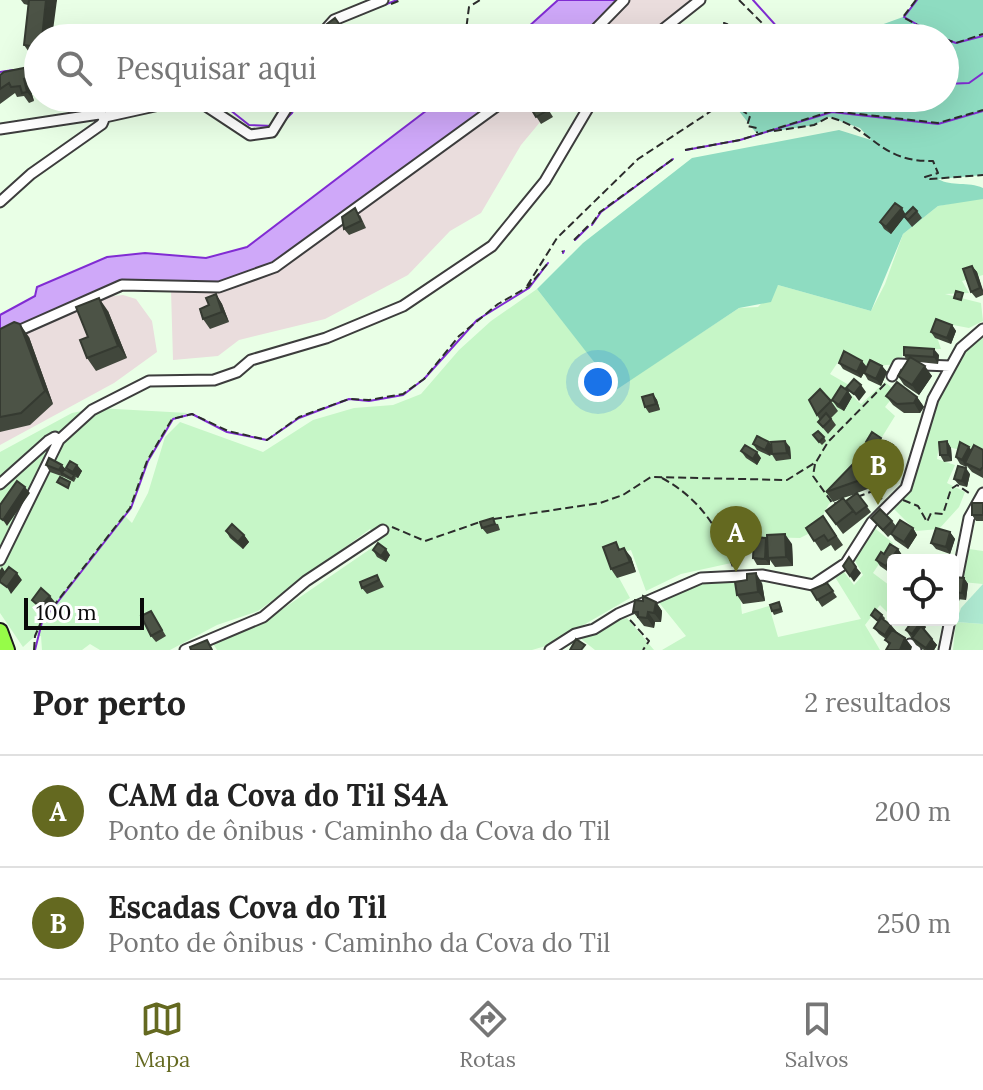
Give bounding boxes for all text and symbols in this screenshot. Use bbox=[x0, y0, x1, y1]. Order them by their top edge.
search box bbox=[24, 24, 959, 112]
icon: search bbox=[52, 46, 96, 90]
text: Pesquisar aqui bbox=[116, 49, 317, 87]
your location bbox=[578, 362, 618, 402]
pin: B bbox=[852, 439, 904, 505]
pin: A bbox=[710, 506, 762, 572]
map controls bbox=[887, 554, 959, 626]
button: locate bbox=[887, 554, 959, 626]
scale bar bbox=[24, 594, 144, 630]
text: 100 m bbox=[36, 598, 97, 626]
text: Por perto bbox=[32, 681, 186, 724]
text: 2 resultados bbox=[804, 686, 951, 719]
text: CAM da Cova do Til S4A bbox=[108, 776, 448, 814]
text: A bbox=[49, 795, 67, 828]
text: 200 m bbox=[875, 795, 951, 828]
text: Ponto de ônibus · Caminho da Cova do Til bbox=[108, 814, 610, 847]
text: Escadas Cova do Til bbox=[108, 888, 387, 926]
text: B bbox=[49, 907, 67, 940]
text: 250 m bbox=[877, 907, 951, 940]
text: Ponto de ônibus · Caminho da Cova do Til bbox=[108, 926, 610, 959]
tab: Mapa bbox=[134, 997, 190, 1073]
tab: Rotas bbox=[459, 997, 516, 1073]
tab: Salvos bbox=[785, 997, 849, 1073]

